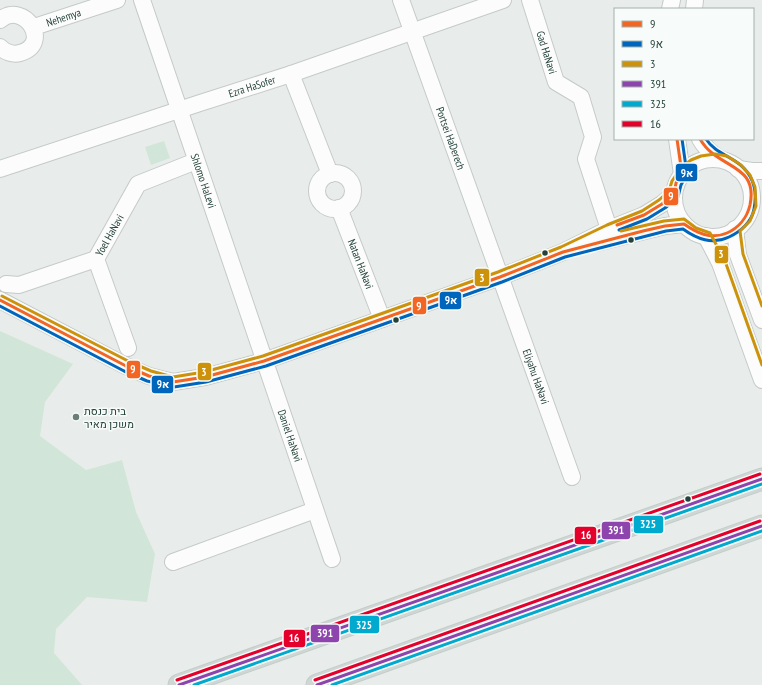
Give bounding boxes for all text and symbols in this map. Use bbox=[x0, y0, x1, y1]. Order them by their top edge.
street label: Nehemya bbox=[44, 5, 83, 30]
legend bbox=[614, 8, 754, 140]
text: 9 bbox=[650, 16, 655, 31]
street label: Gad HaNavi bbox=[533, 29, 560, 76]
text: 9א bbox=[650, 36, 663, 51]
text: 3 bbox=[650, 56, 655, 71]
street label: Ezra HaSofer bbox=[227, 72, 277, 101]
text: 391 bbox=[650, 76, 666, 91]
text: 325 bbox=[650, 96, 666, 111]
street label: Portsei HaDerech bbox=[433, 105, 468, 172]
text: 16 bbox=[650, 116, 661, 131]
street label: Shlomo HaLevi bbox=[188, 152, 219, 210]
line badge: 9א bbox=[675, 163, 698, 182]
text: 9א bbox=[681, 166, 693, 180]
line badge: 9 bbox=[663, 187, 679, 206]
text: 9 bbox=[668, 189, 674, 203]
street label: Yoel HaNavi bbox=[92, 212, 127, 258]
unlabelled marker bbox=[626, 235, 636, 245]
street label: Natan HaNavi bbox=[345, 237, 377, 291]
line badge: 3 bbox=[714, 245, 729, 264]
text: 3 bbox=[718, 247, 724, 261]
unlabelled marker bbox=[540, 248, 550, 258]
line badge: 3 bbox=[474, 268, 490, 287]
text: 3 bbox=[479, 271, 485, 285]
line badge: 9א bbox=[439, 291, 462, 310]
text: 9א bbox=[445, 293, 457, 307]
line badge: 9 bbox=[412, 296, 427, 315]
text: 9 bbox=[416, 299, 422, 313]
unlabelled marker bbox=[391, 315, 401, 325]
street label: Eliyahu HaNavi bbox=[520, 347, 552, 406]
line badge: 9 bbox=[126, 360, 141, 379]
text: 9 bbox=[130, 362, 136, 376]
line badge: 3 bbox=[197, 362, 212, 381]
text: 3 bbox=[201, 365, 207, 379]
line badge: 9א bbox=[151, 375, 174, 394]
text: 9א bbox=[157, 377, 169, 391]
place label: בית כנסת משכן מאיר bbox=[84, 404, 134, 431]
street label: Daniel HaNavi bbox=[275, 408, 305, 463]
marker: בית כנסת משכן מאיר bbox=[71, 412, 81, 422]
unlabelled marker bbox=[683, 494, 693, 504]
line badge: 325 bbox=[633, 515, 664, 534]
text: 325 bbox=[640, 517, 656, 531]
line badge: 391 bbox=[601, 521, 631, 540]
text: 391 bbox=[608, 523, 624, 537]
line badge: 16 bbox=[574, 526, 597, 545]
text: 16 bbox=[581, 528, 591, 542]
line badge: 325 bbox=[349, 615, 380, 634]
text: 325 bbox=[356, 618, 372, 632]
line badge: 391 bbox=[310, 624, 340, 643]
text: 391 bbox=[317, 626, 333, 640]
line badge: 16 bbox=[283, 629, 306, 648]
text: 16 bbox=[289, 631, 299, 645]

